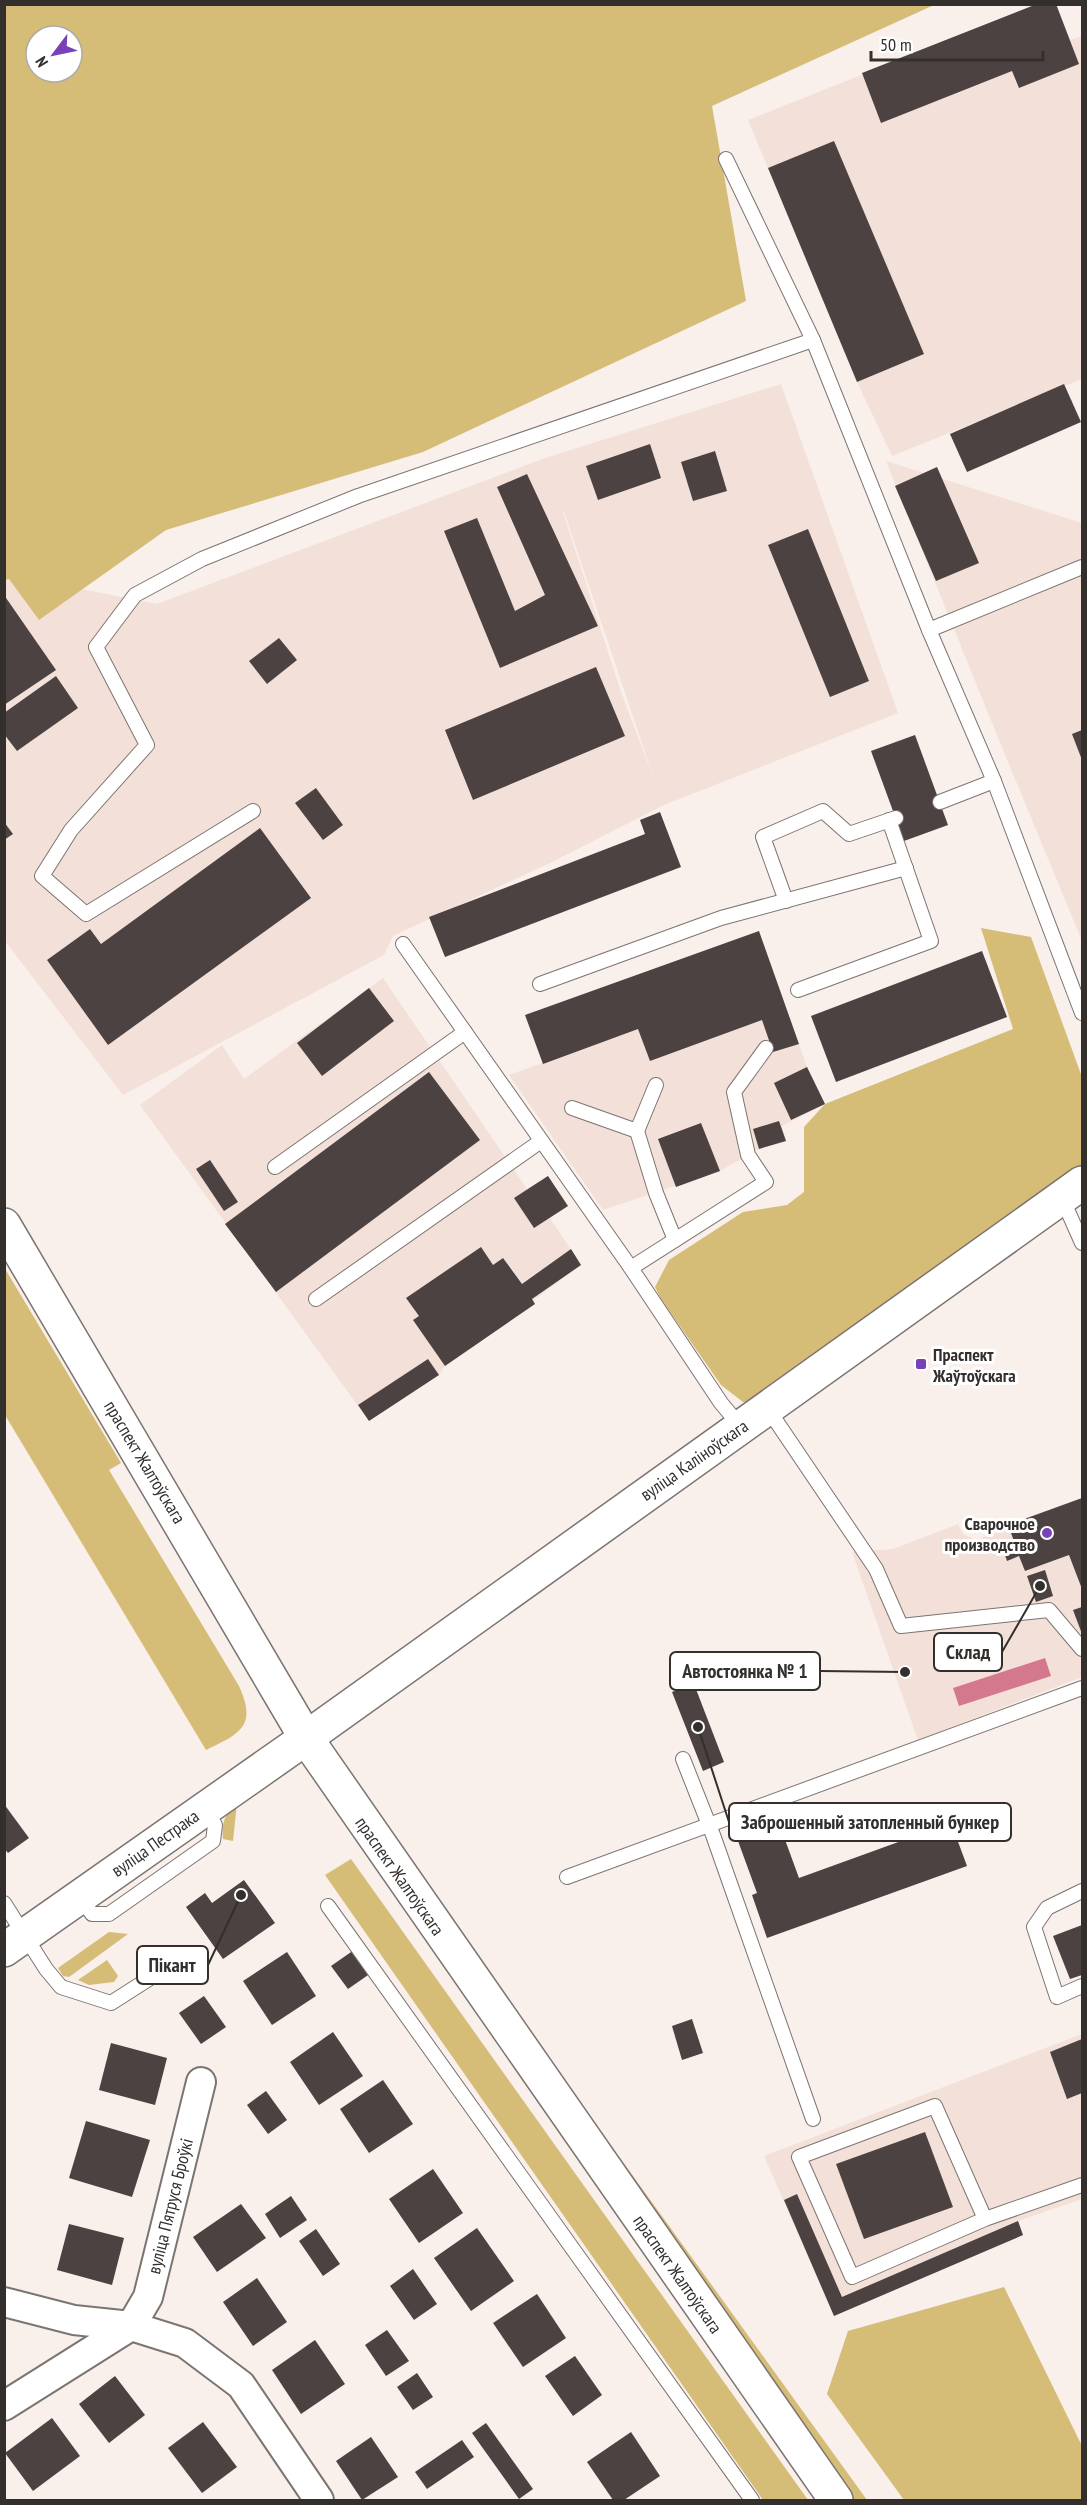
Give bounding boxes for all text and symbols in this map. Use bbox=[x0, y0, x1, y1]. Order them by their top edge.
north arrow bbox=[24, 24, 84, 84]
scale bar bbox=[871, 24, 1044, 62]
text: 50 m bbox=[880, 33, 912, 56]
text: N bbox=[31, 53, 52, 71]
place label: Праспект Жаўтоўскага bbox=[932, 1343, 1016, 1387]
marker: Праспект Жаўтоўскага bbox=[914, 1357, 928, 1371]
street label: праспект Жалтоўскага bbox=[99, 1396, 191, 1528]
street label: вуліца Каліноўскага bbox=[636, 1414, 752, 1506]
place label: Сварочное производство bbox=[944, 1512, 1035, 1556]
marker: Сварочное производство bbox=[1040, 1526, 1054, 1540]
callout: Склад bbox=[934, 1633, 1002, 1671]
text: Склад bbox=[946, 1639, 991, 1665]
callout: Автостоянка № 1 bbox=[670, 1652, 820, 1690]
text: Автостоянка № 1 bbox=[681, 1658, 808, 1684]
callout: Заброшенный затопленный бункер bbox=[729, 1803, 1011, 1841]
street label: вуліца Пестрака bbox=[107, 1804, 203, 1882]
text: Заброшенный затопленный бункер bbox=[741, 1809, 999, 1835]
street label: праспект Жалтоўскага bbox=[351, 1812, 449, 1940]
callout: Пікант bbox=[137, 1946, 208, 1984]
text: Пікант bbox=[148, 1952, 196, 1978]
street label: вуліца Пятруся Броўкі bbox=[142, 2136, 198, 2276]
street label: праспект Жалтоўскага bbox=[629, 2210, 727, 2338]

